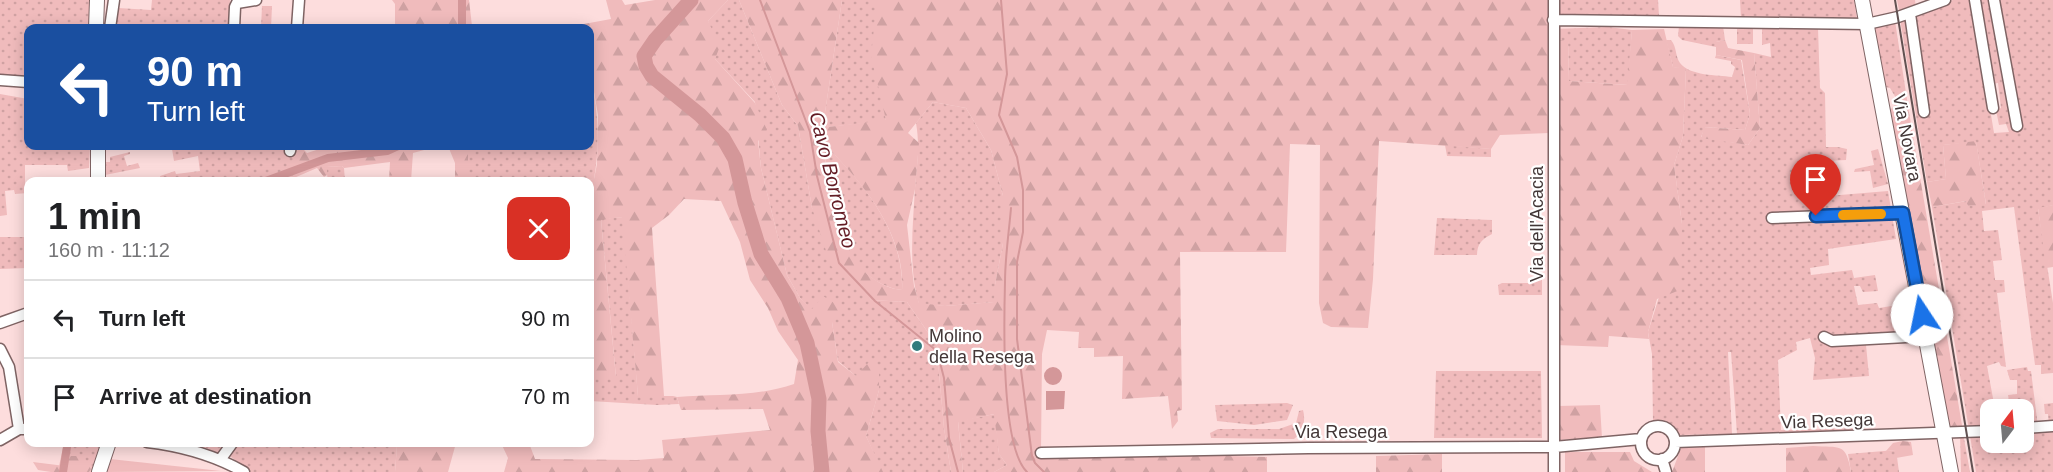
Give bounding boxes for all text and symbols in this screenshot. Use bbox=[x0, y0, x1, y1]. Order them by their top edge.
icon: left bbox=[48, 48, 126, 126]
text: 90 m bbox=[147, 48, 243, 95]
street label: Via Novara bbox=[1889, 93, 1925, 184]
text: Turn left bbox=[147, 97, 245, 127]
water label: Cavo Borromeo bbox=[805, 109, 861, 251]
pin bbox=[1790, 154, 1841, 216]
icon: arrive bbox=[1799, 163, 1832, 196]
street label: Via dell'Acacia bbox=[1527, 165, 1547, 282]
text: 1 min bbox=[48, 196, 142, 237]
button: close bbox=[507, 197, 570, 260]
text: 160 m · 11:12 bbox=[48, 239, 170, 261]
position arrow bbox=[1890, 283, 1954, 347]
icon: left bbox=[48, 303, 81, 336]
text: Turn left bbox=[99, 306, 185, 331]
text: 90 m bbox=[521, 306, 570, 331]
place label: Molino della Resega bbox=[929, 326, 1035, 367]
marker: Molino della Resega bbox=[910, 339, 924, 353]
icon: arrive bbox=[48, 381, 81, 414]
text: Arrive at destination bbox=[99, 384, 312, 409]
text: 70 m bbox=[521, 384, 570, 409]
north arrow bbox=[1980, 399, 2034, 453]
map controls bbox=[1980, 399, 2034, 453]
street label: Via Resega bbox=[1780, 409, 1875, 433]
street label: Via Resega bbox=[1295, 422, 1388, 442]

